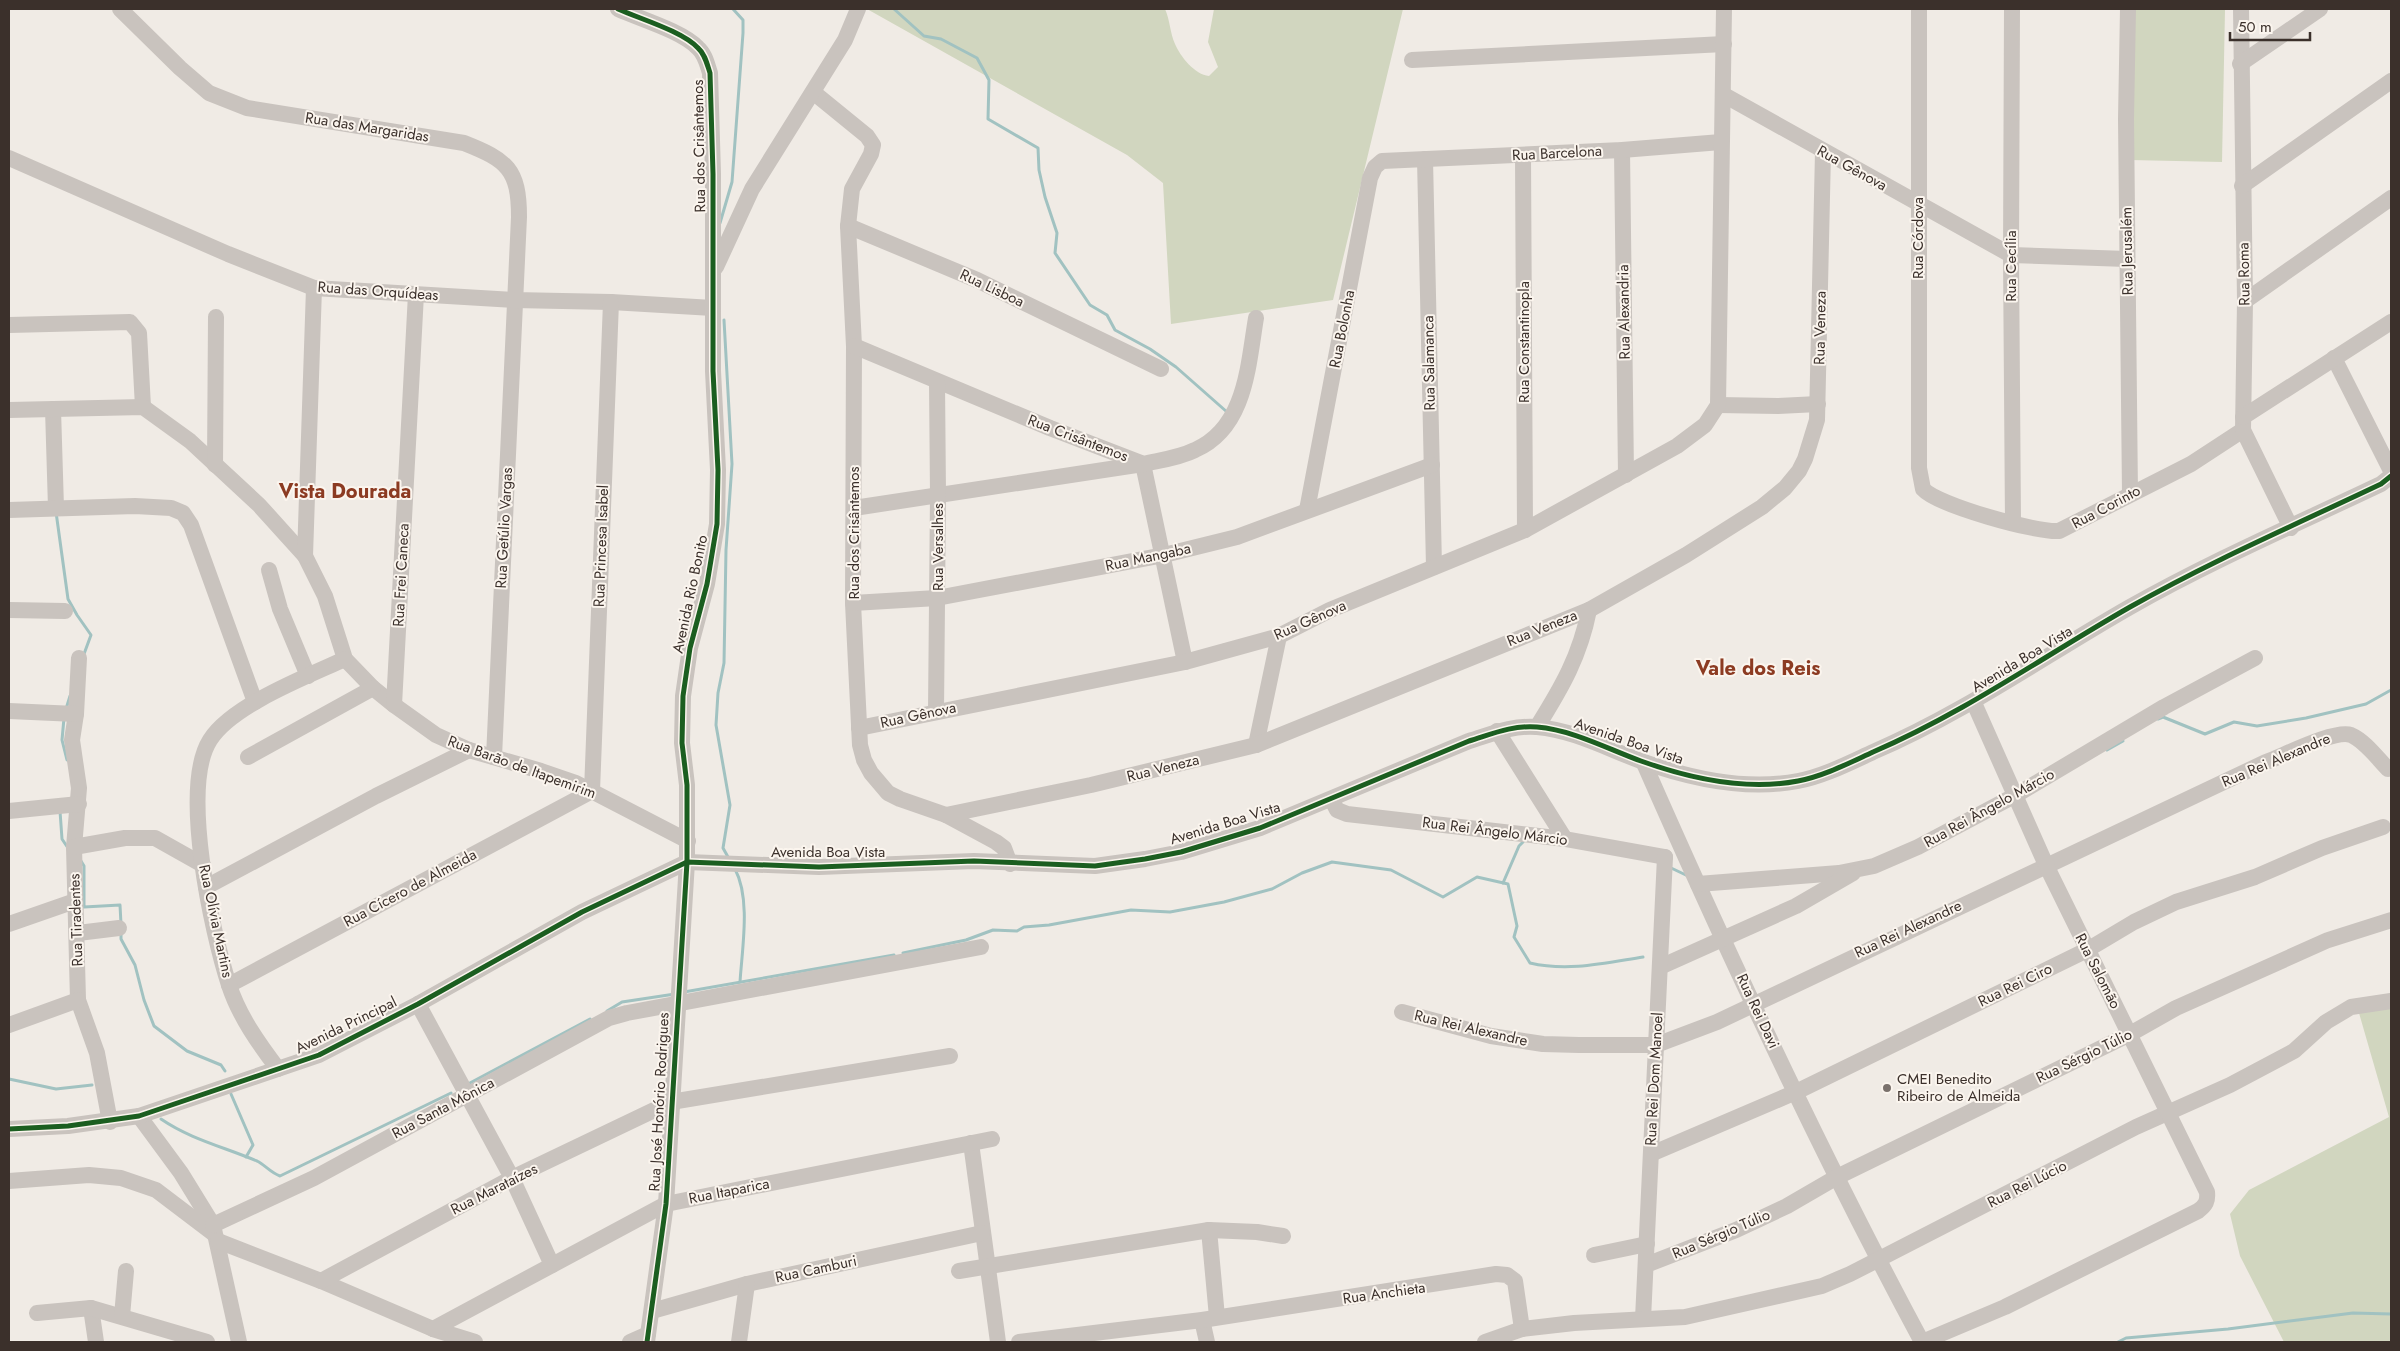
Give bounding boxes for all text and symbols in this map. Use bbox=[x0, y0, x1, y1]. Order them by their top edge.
scale bar bbox=[2230, 10, 2310, 42]
text: 50 m bbox=[2238, 16, 2272, 38]
street label: Rua dos Crisântemos bbox=[687, 79, 711, 213]
street label: Rua das Margaridas bbox=[303, 106, 431, 148]
street label: Rua Barcelona bbox=[1511, 140, 1603, 166]
street label: Rua Gênova bbox=[1813, 140, 1891, 196]
street label: Rua Córdova bbox=[1907, 197, 1929, 279]
street label: Rua Jerusalém bbox=[2115, 207, 2139, 295]
street label: Rua Cecília bbox=[2000, 230, 2022, 302]
street label: Rua Roma bbox=[2232, 242, 2256, 306]
street label: Rua Lisboa bbox=[956, 264, 1028, 312]
street label: Rua Alexandria bbox=[1612, 264, 1636, 360]
street label: Rua das Orquídeas bbox=[317, 276, 439, 306]
street label: Rua Constantinopla bbox=[1513, 281, 1535, 403]
street label: Rua Bolonha bbox=[1324, 288, 1360, 370]
street label: Rua Veneza bbox=[1808, 291, 1832, 365]
street label: Rua Salamanca bbox=[1417, 315, 1441, 411]
street label: Rua Crisântemos bbox=[1025, 409, 1131, 467]
street label: Rua dos Crisântemos bbox=[843, 466, 865, 600]
street label: Rua Getúlio Vargas bbox=[490, 467, 518, 589]
district label: Vista Dourada bbox=[278, 477, 411, 506]
street label: Rua Corinto bbox=[2068, 480, 2144, 534]
street label: Rua Princesa Isabel bbox=[588, 485, 614, 607]
street label: Rua Versalhes bbox=[927, 503, 949, 591]
street label: Rua Frei Caneca bbox=[387, 523, 415, 627]
street label: Avenida Rio Bonito bbox=[667, 533, 713, 655]
street label: Rua Mangaba bbox=[1103, 537, 1193, 577]
street label: Rua Gênova bbox=[1270, 594, 1350, 646]
street label: Rua Veneza bbox=[1504, 604, 1580, 652]
street label: Avenida Boa Vista bbox=[1967, 620, 2077, 698]
district label: Vale dos Reis bbox=[1695, 654, 1820, 683]
street label: Rua Gênova bbox=[878, 696, 958, 734]
street label: Avenida Boa Vista bbox=[1571, 712, 1687, 770]
street label: Rua Rei Alexandre bbox=[2218, 727, 2334, 793]
street label: Rua Barão de Itapemirim bbox=[445, 730, 599, 804]
street label: Rua Veneza bbox=[1124, 748, 1202, 788]
street label: Rua Rei Ângelo Márcio bbox=[1920, 763, 2058, 853]
street label: Avenida Boa Vista bbox=[1167, 796, 1283, 850]
street label: Rua Rei Ângelo Márcio bbox=[1421, 811, 1569, 851]
street label: Avenida Boa Vista bbox=[771, 841, 885, 863]
street label: Rua Cícero de Almeida bbox=[340, 844, 480, 932]
street label: Rua Olívia Martins bbox=[193, 862, 239, 980]
street label: Rua Tiradentes bbox=[63, 873, 89, 967]
street label: Rua Rei Alexandre bbox=[1851, 894, 1965, 963]
street label: Rua Salomão bbox=[2070, 929, 2126, 1013]
street label: Rua Rei Ciro bbox=[1974, 958, 2056, 1012]
street label: Rua Rei Davi bbox=[1731, 970, 1785, 1052]
street label: Avenida Principal bbox=[292, 991, 400, 1059]
street label: Rua Rei Alexandre bbox=[1412, 1004, 1530, 1052]
street label: Rua José Honório Rodrigues bbox=[643, 1012, 675, 1192]
street label: Rua Rei Dom Manoel bbox=[1640, 1012, 1668, 1146]
street label: Rua Sérgio Túlio bbox=[2032, 1023, 2136, 1089]
place label: CMEI Benedito Ribeiro de Almeida bbox=[1897, 1068, 2020, 1107]
street label: Rua Santa Mônica bbox=[388, 1072, 498, 1144]
marker: CMEI Benedito Ribeiro de Almeida bbox=[1881, 1082, 1893, 1094]
street label: Rua Rei Lúcio bbox=[1984, 1155, 2070, 1213]
street label: Rua Marataízes bbox=[447, 1158, 541, 1220]
street label: Rua Itaparica bbox=[687, 1172, 771, 1210]
street label: Rua Sérgio Túlio bbox=[1669, 1203, 1773, 1265]
street label: Rua Camburi bbox=[773, 1250, 859, 1288]
street label: Rua Anchieta bbox=[1341, 1276, 1427, 1310]

